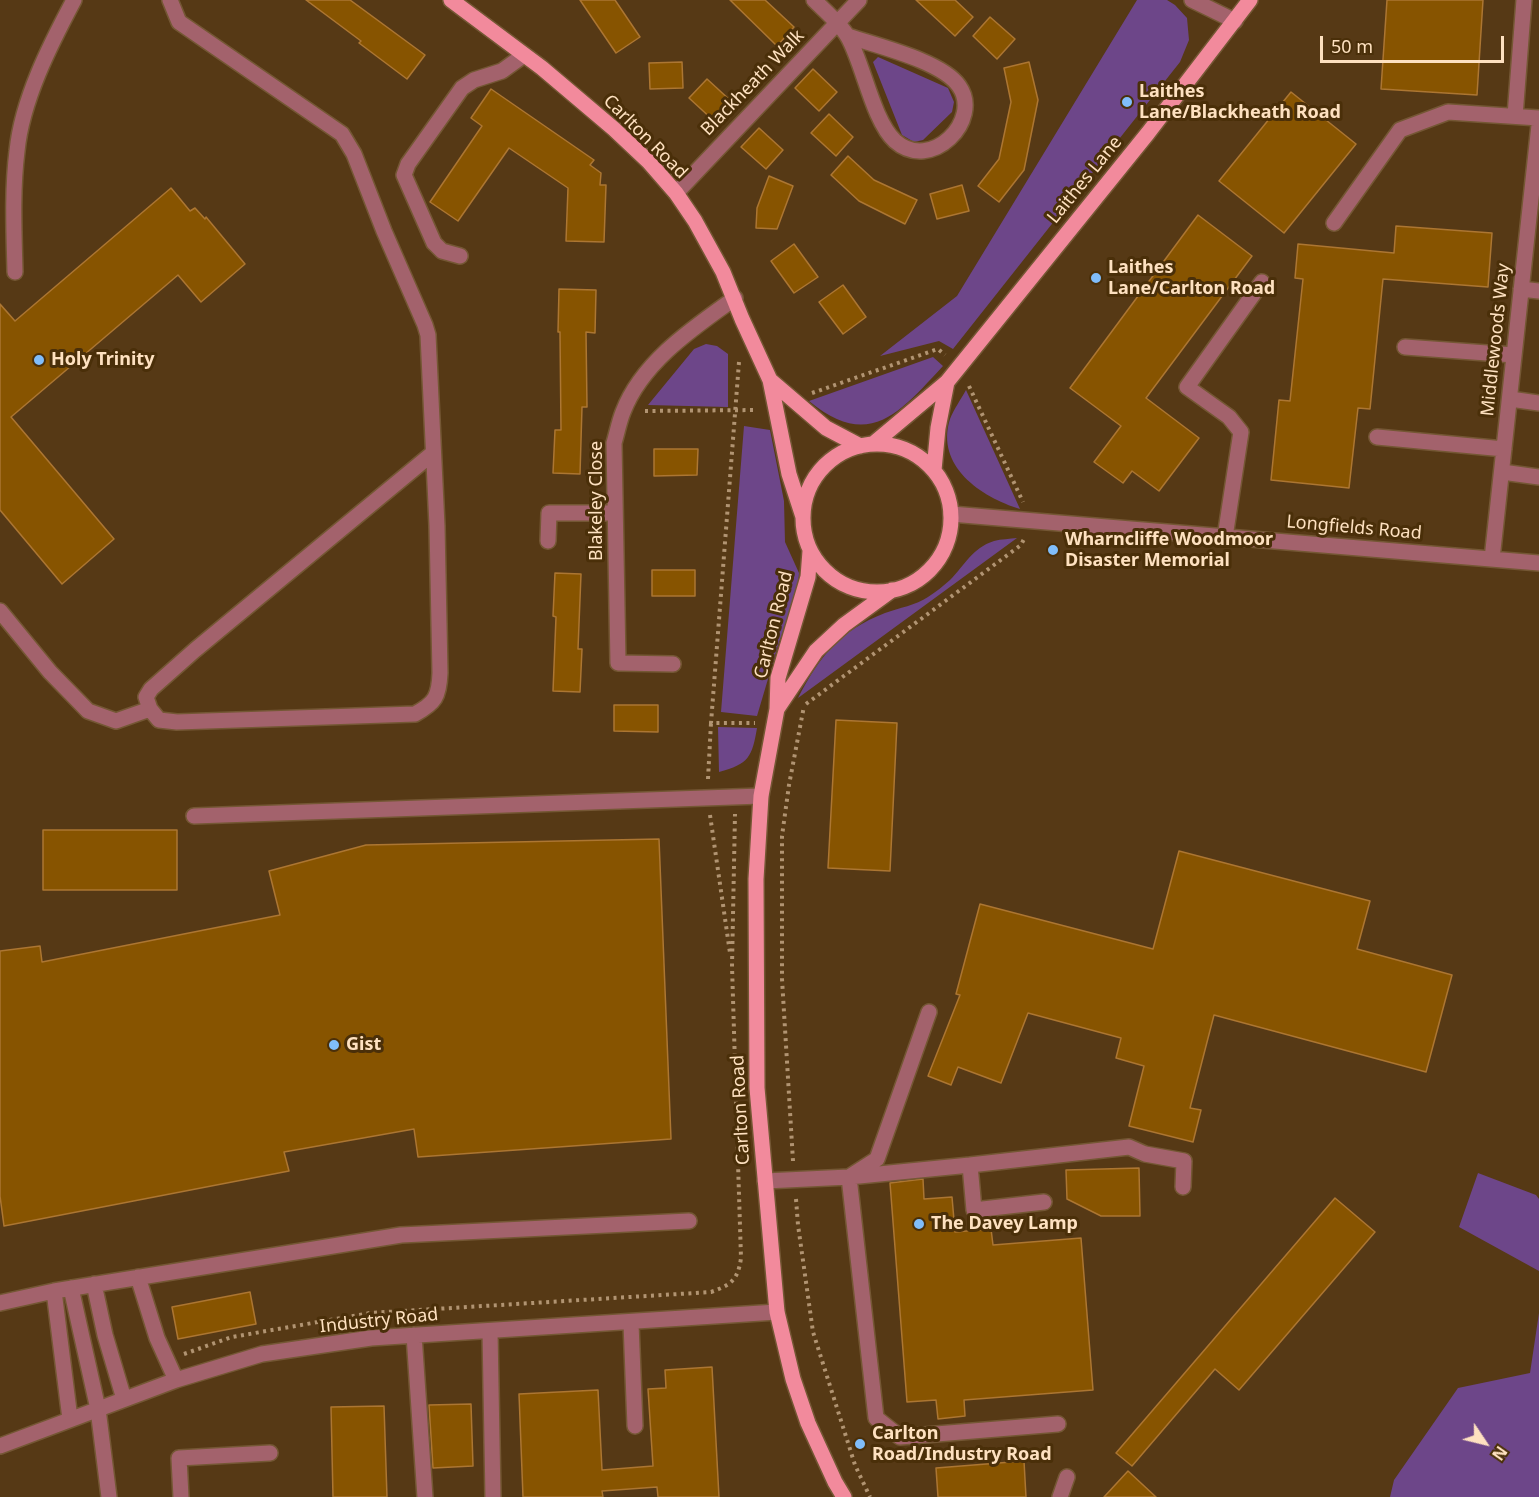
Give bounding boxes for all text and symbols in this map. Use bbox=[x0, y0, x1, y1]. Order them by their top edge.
scale bar bbox=[1323, 24, 1508, 62]
street label: Blackheath Walk bbox=[697, 25, 809, 141]
text: 50 m bbox=[1331, 34, 1373, 58]
place label: Laithes Lane/Blackheath Road bbox=[1139, 81, 1341, 124]
street label: Carlton Road bbox=[598, 90, 692, 184]
marker: Laithes Lane/Blackheath Road bbox=[1120, 95, 1134, 109]
street label: Laithes Lane bbox=[1043, 132, 1127, 228]
place label: Laithes Lane/Carlton Road bbox=[1108, 257, 1275, 300]
street label: Middlewoods Way bbox=[1477, 263, 1515, 417]
marker: Laithes Lane/Carlton Road bbox=[1089, 271, 1103, 285]
place label: Holy Trinity bbox=[51, 349, 154, 371]
marker: Holy Trinity bbox=[32, 353, 46, 367]
street label: Blakeley Close bbox=[586, 441, 608, 561]
street label: Longfields Road bbox=[1285, 511, 1423, 545]
place label: Wharncliffe Woodmoor Disaster Memorial bbox=[1065, 529, 1273, 572]
marker: Wharncliffe Woodmoor Disaster Memorial bbox=[1046, 543, 1060, 557]
street label: Carlton Road bbox=[750, 569, 798, 681]
place label: Gist bbox=[346, 1034, 381, 1056]
marker: Gist bbox=[327, 1038, 341, 1052]
street label: Carlton Road bbox=[727, 1055, 755, 1165]
place label: The Davey Lamp bbox=[931, 1213, 1078, 1235]
marker: The Davey Lamp bbox=[912, 1217, 926, 1231]
street label: Industry Road bbox=[319, 1304, 439, 1338]
north arrow bbox=[1455, 1413, 1515, 1473]
place label: Carlton Road/Industry Road bbox=[872, 1423, 1052, 1466]
marker: Carlton Road/Industry Road bbox=[853, 1437, 867, 1451]
text: N bbox=[1487, 1442, 1512, 1465]

